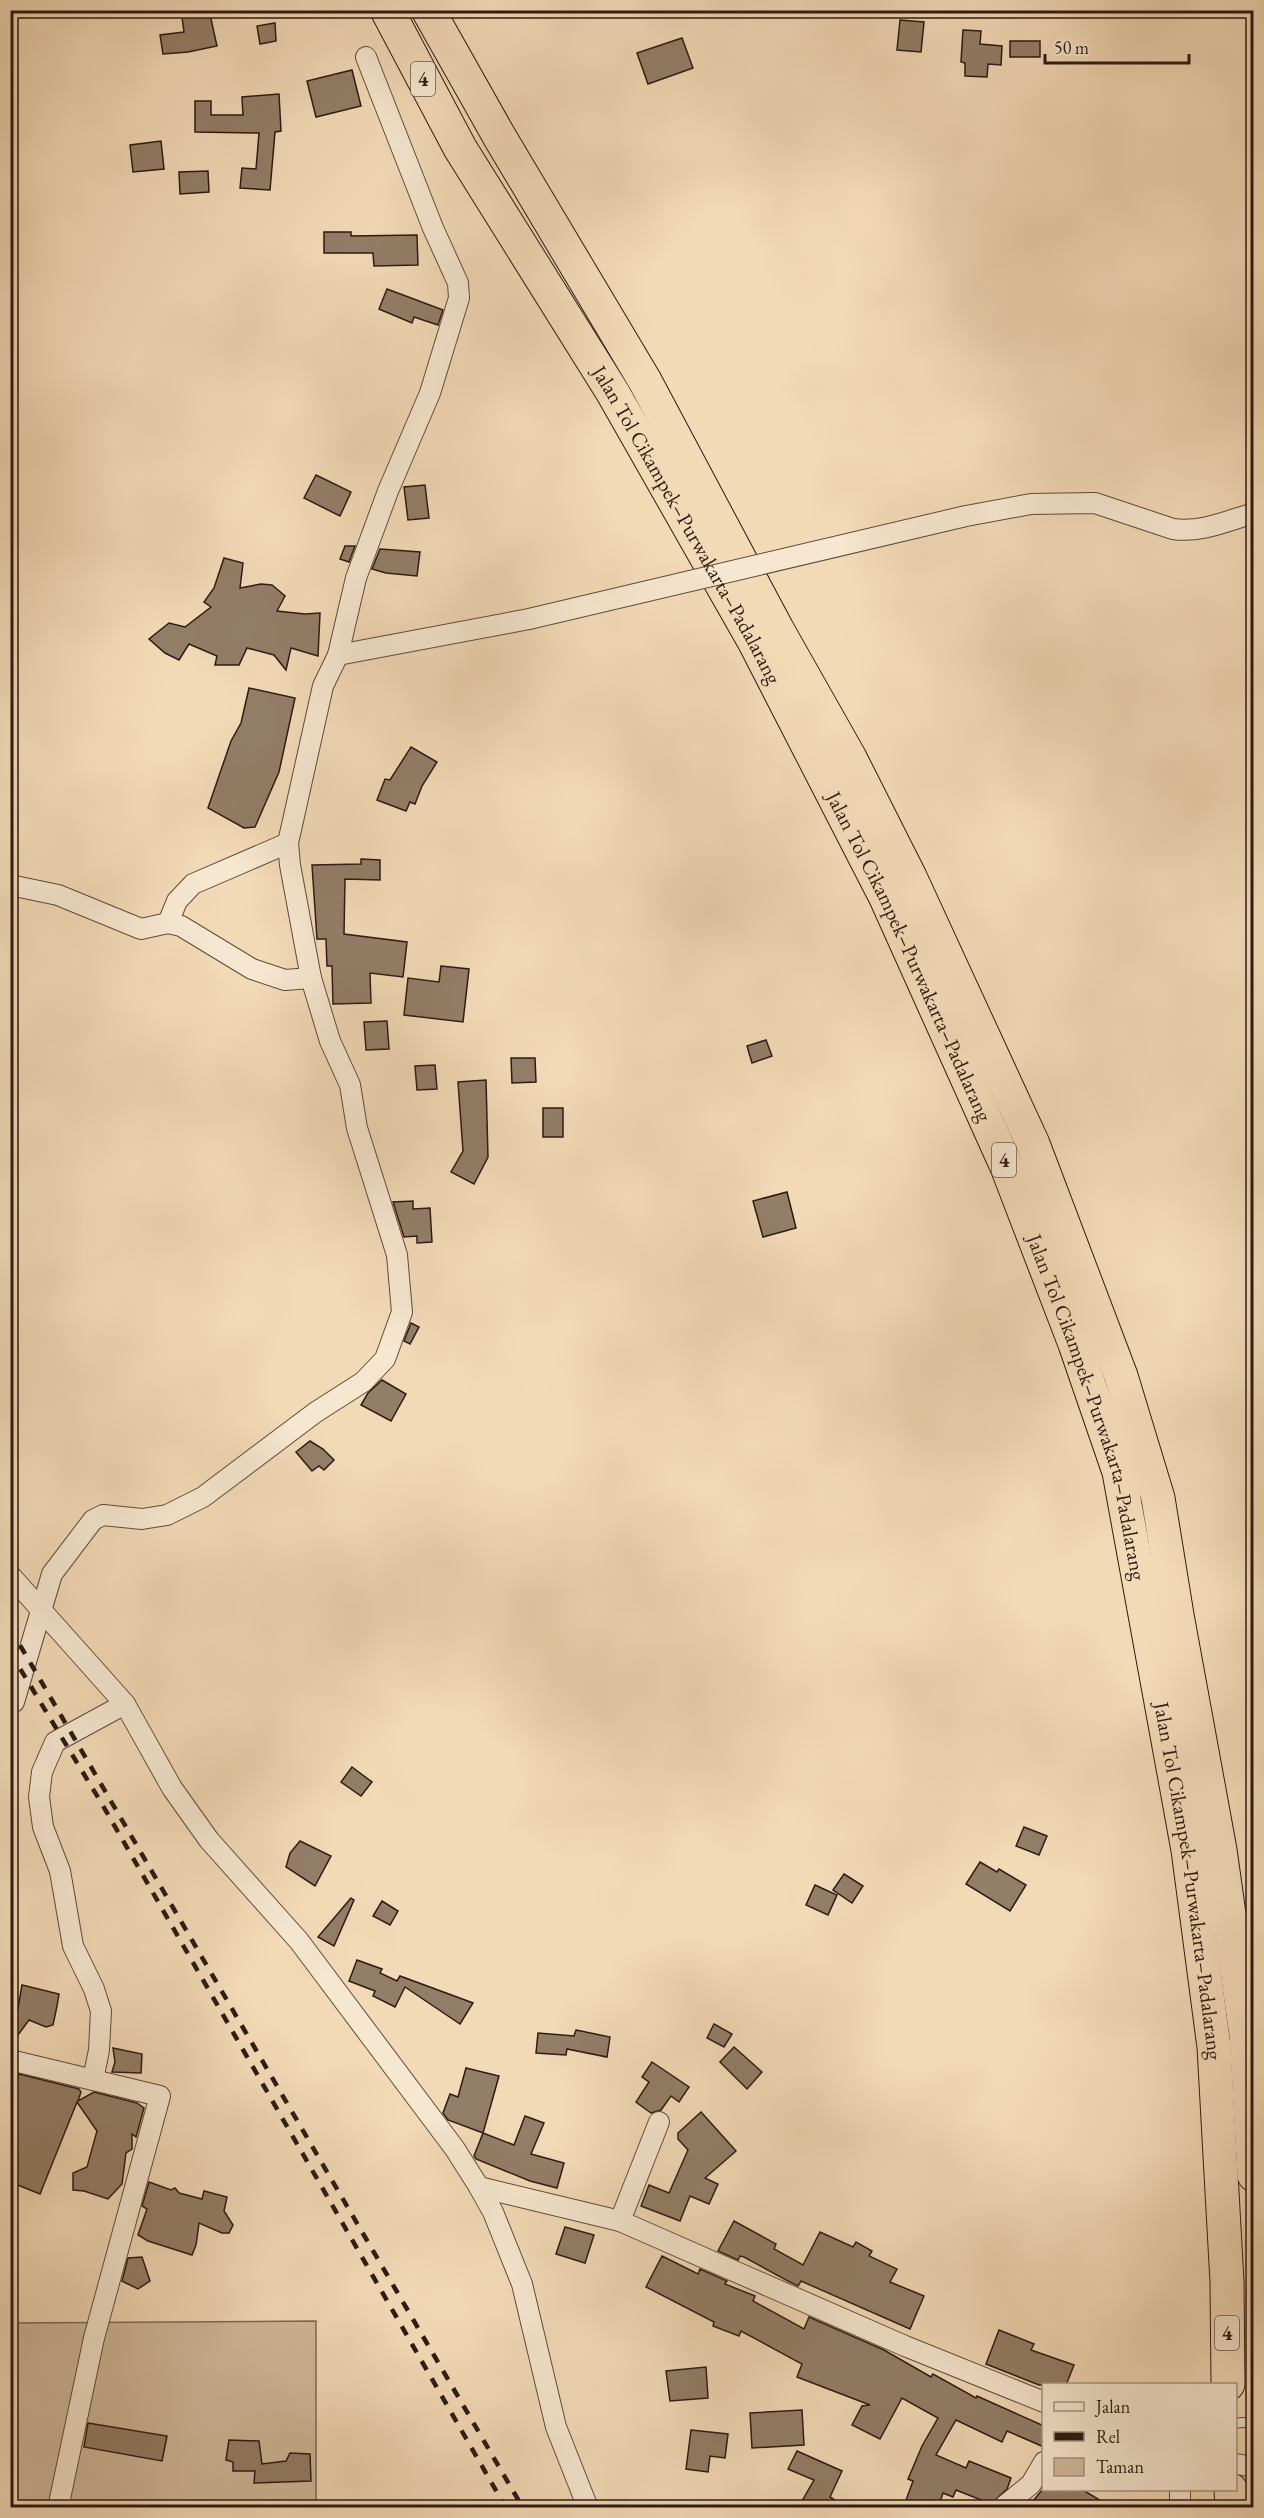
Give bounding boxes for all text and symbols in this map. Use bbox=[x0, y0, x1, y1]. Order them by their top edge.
scale bar bbox=[1045, 27, 1189, 65]
text: 50 m bbox=[1054, 36, 1089, 59]
road number: 4 bbox=[411, 62, 435, 96]
street label: Jalan Tol Cikampek–Purwakarta–Padalarang bbox=[585, 359, 788, 689]
street label: Jalan Tol Cikampek–Purwakarta–Padalarang bbox=[820, 785, 999, 1126]
road number: 4 bbox=[992, 1143, 1016, 1177]
street label: Jalan Tol Cikampek–Purwakarta–Padalarang bbox=[1020, 1228, 1153, 1583]
street label: Jalan Tol Cikampek–Purwakarta–Padalarang bbox=[1148, 1698, 1229, 2061]
road number: 4 bbox=[1215, 2316, 1239, 2350]
legend bbox=[1042, 2383, 1237, 2491]
text: Jalan bbox=[1094, 2395, 1131, 2418]
text: Rel bbox=[1096, 2425, 1120, 2448]
text: Taman bbox=[1096, 2455, 1145, 2478]

